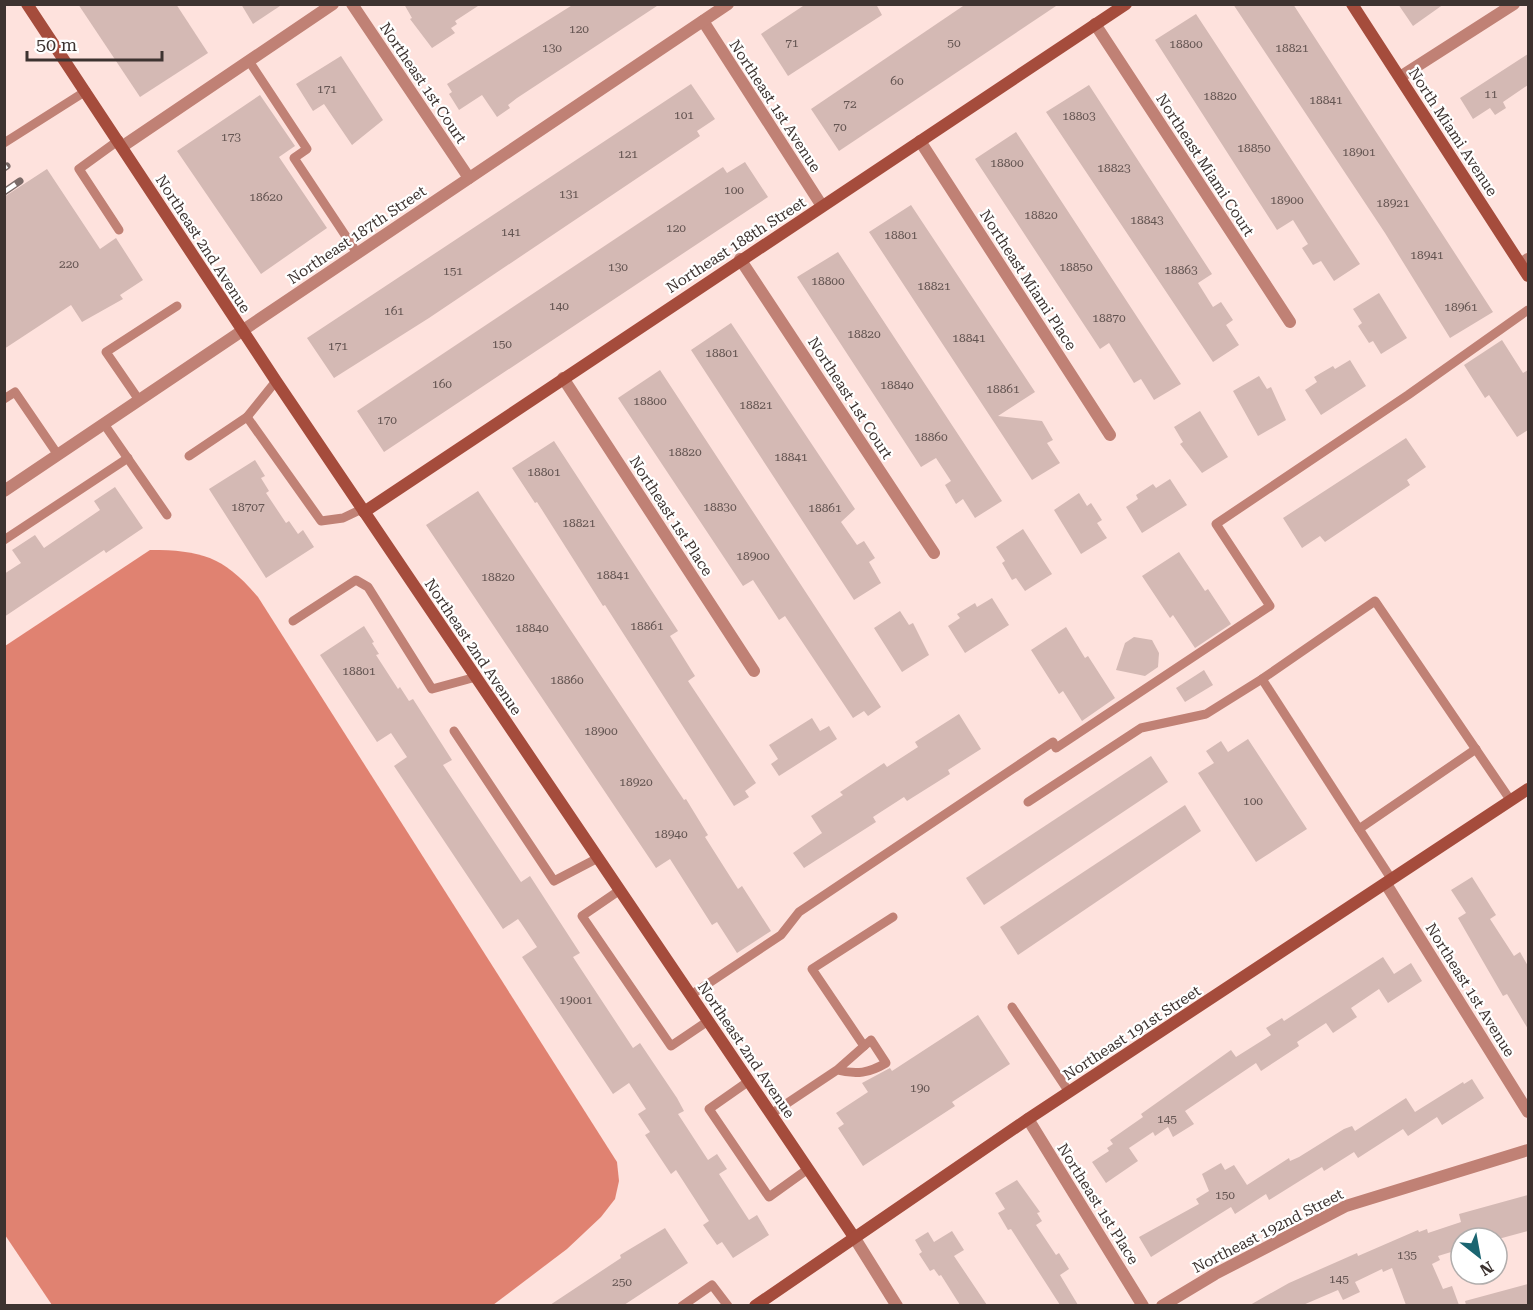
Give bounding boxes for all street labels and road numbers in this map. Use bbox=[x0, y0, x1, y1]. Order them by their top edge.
street label: Northeast 1st Court bbox=[376, 19, 470, 147]
street label: Northeast 1st Avenue bbox=[725, 36, 825, 176]
street label: North Miami Avenue bbox=[1405, 64, 1501, 200]
street label: Northeast Miami Court bbox=[1152, 90, 1258, 240]
street label: Northeast 2nd Avenue bbox=[152, 172, 254, 316]
street label: Northeast 187th Street bbox=[284, 182, 430, 288]
street label: Northeast 188th Street bbox=[663, 193, 810, 297]
street label: Northeast Miami Place bbox=[976, 206, 1080, 354]
street label: Northeast 1st Court bbox=[804, 334, 896, 463]
street label: Northeast 1st Place bbox=[626, 453, 716, 579]
street label: Northeast 2nd Avenue bbox=[421, 575, 525, 719]
street label: Northeast 1st Avenue bbox=[1422, 920, 1518, 1060]
street label: Northeast 2nd Avenue bbox=[694, 978, 798, 1122]
street label: Northeast 191st Street bbox=[1060, 982, 1204, 1084]
street label: Northeast 1st Place bbox=[1053, 1140, 1143, 1268]
street label: Northeast 192nd Street bbox=[1190, 1185, 1347, 1277]

